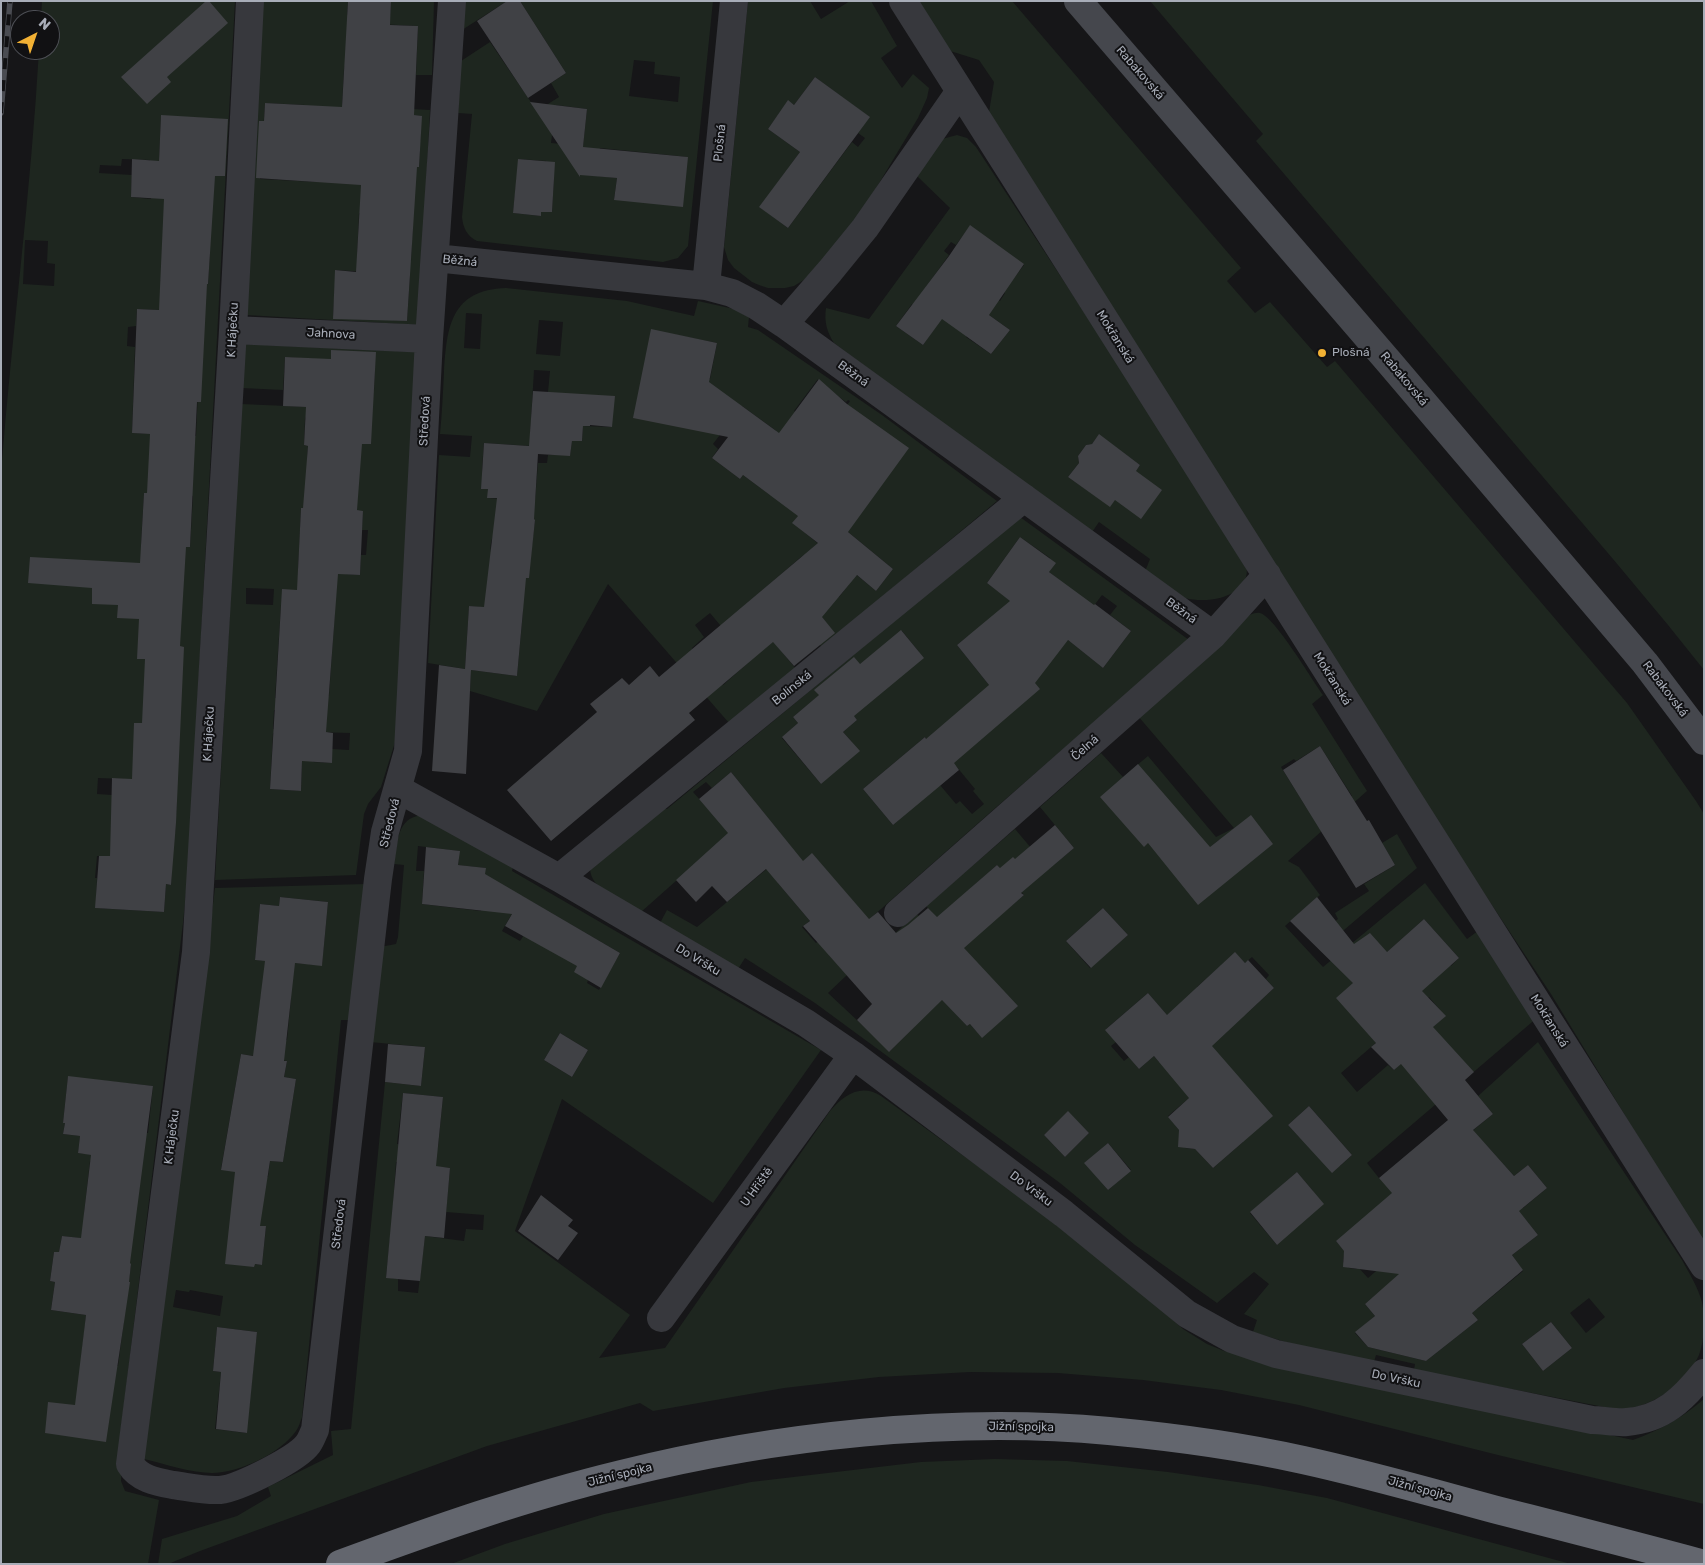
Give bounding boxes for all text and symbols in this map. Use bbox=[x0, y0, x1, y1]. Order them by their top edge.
north arrow bbox=[10, 10, 60, 60]
text: N bbox=[35, 14, 54, 34]
street label: Rabakovská bbox=[1113, 43, 1167, 103]
street label: Plošná bbox=[711, 124, 729, 162]
street label: Běžná bbox=[442, 252, 478, 270]
street label: K Háječku bbox=[224, 302, 242, 358]
street label: Mokřanská bbox=[1093, 308, 1137, 366]
street label: Jahnova bbox=[306, 326, 356, 342]
place label: Plošná bbox=[1332, 346, 1370, 360]
marker: Plošná bbox=[1316, 347, 1328, 359]
street label: Rabakovská bbox=[1377, 349, 1431, 409]
street label: Běžná bbox=[835, 358, 871, 390]
street label: Středová bbox=[416, 396, 434, 446]
street label: Běžná bbox=[1163, 595, 1199, 627]
street label: Mokřanská bbox=[1310, 650, 1354, 708]
street label: Rabakovská bbox=[1639, 658, 1691, 720]
street label: Bolinská bbox=[769, 668, 815, 708]
street label: K Háječku bbox=[200, 706, 218, 762]
street label: Čelná bbox=[1068, 732, 1102, 764]
street label: Středová bbox=[377, 797, 403, 849]
street label: Do Vršku bbox=[673, 941, 723, 979]
street label: Mokřanská bbox=[1527, 992, 1571, 1050]
street label: K Háječku bbox=[161, 1109, 183, 1165]
street label: U Hřiště bbox=[738, 1165, 776, 1209]
street label: Do Vršku bbox=[1007, 1168, 1055, 1210]
street label: Středová bbox=[329, 1198, 349, 1250]
street label: Do Vršku bbox=[1370, 1367, 1422, 1391]
street label: Jižní spojka bbox=[988, 1419, 1054, 1435]
street label: Jižní spojka bbox=[586, 1460, 654, 1490]
street label: Jižní spojka bbox=[1386, 1474, 1454, 1504]

